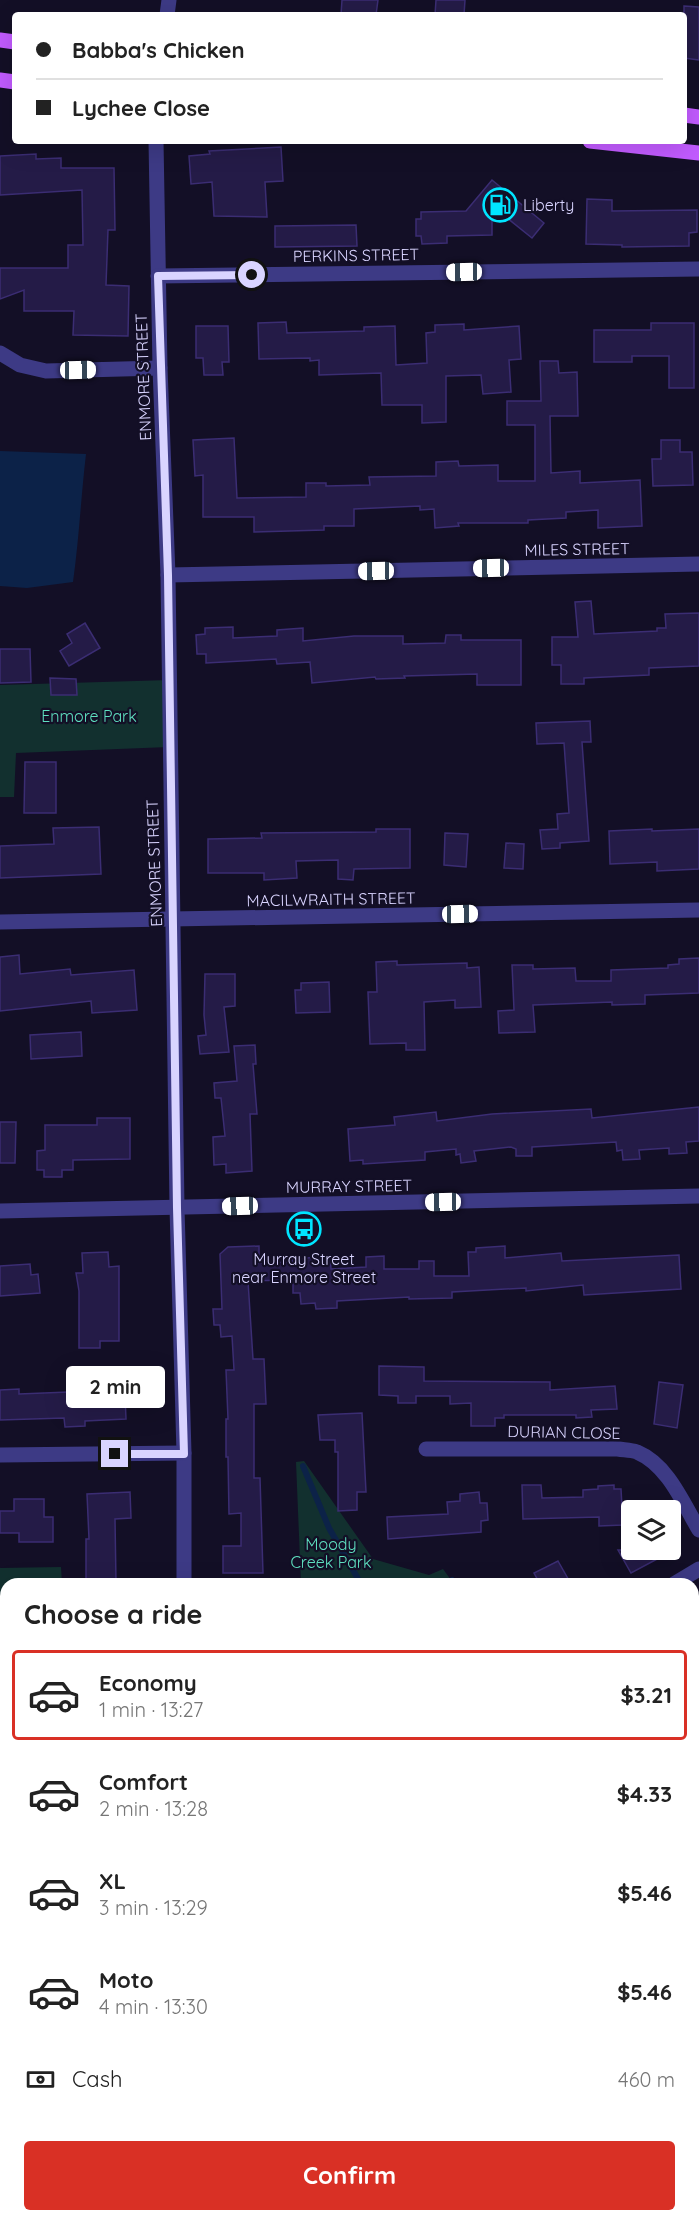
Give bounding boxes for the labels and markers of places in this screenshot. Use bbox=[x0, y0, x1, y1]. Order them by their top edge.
fuel station icon: Liberty bbox=[482, 187, 518, 223]
place label: Liberty bbox=[523, 195, 574, 215]
bus stop icon: Murray Street near Enmore Street bbox=[286, 1211, 322, 1247]
place label: Murray Street near Enmore Street bbox=[232, 1249, 376, 1287]

